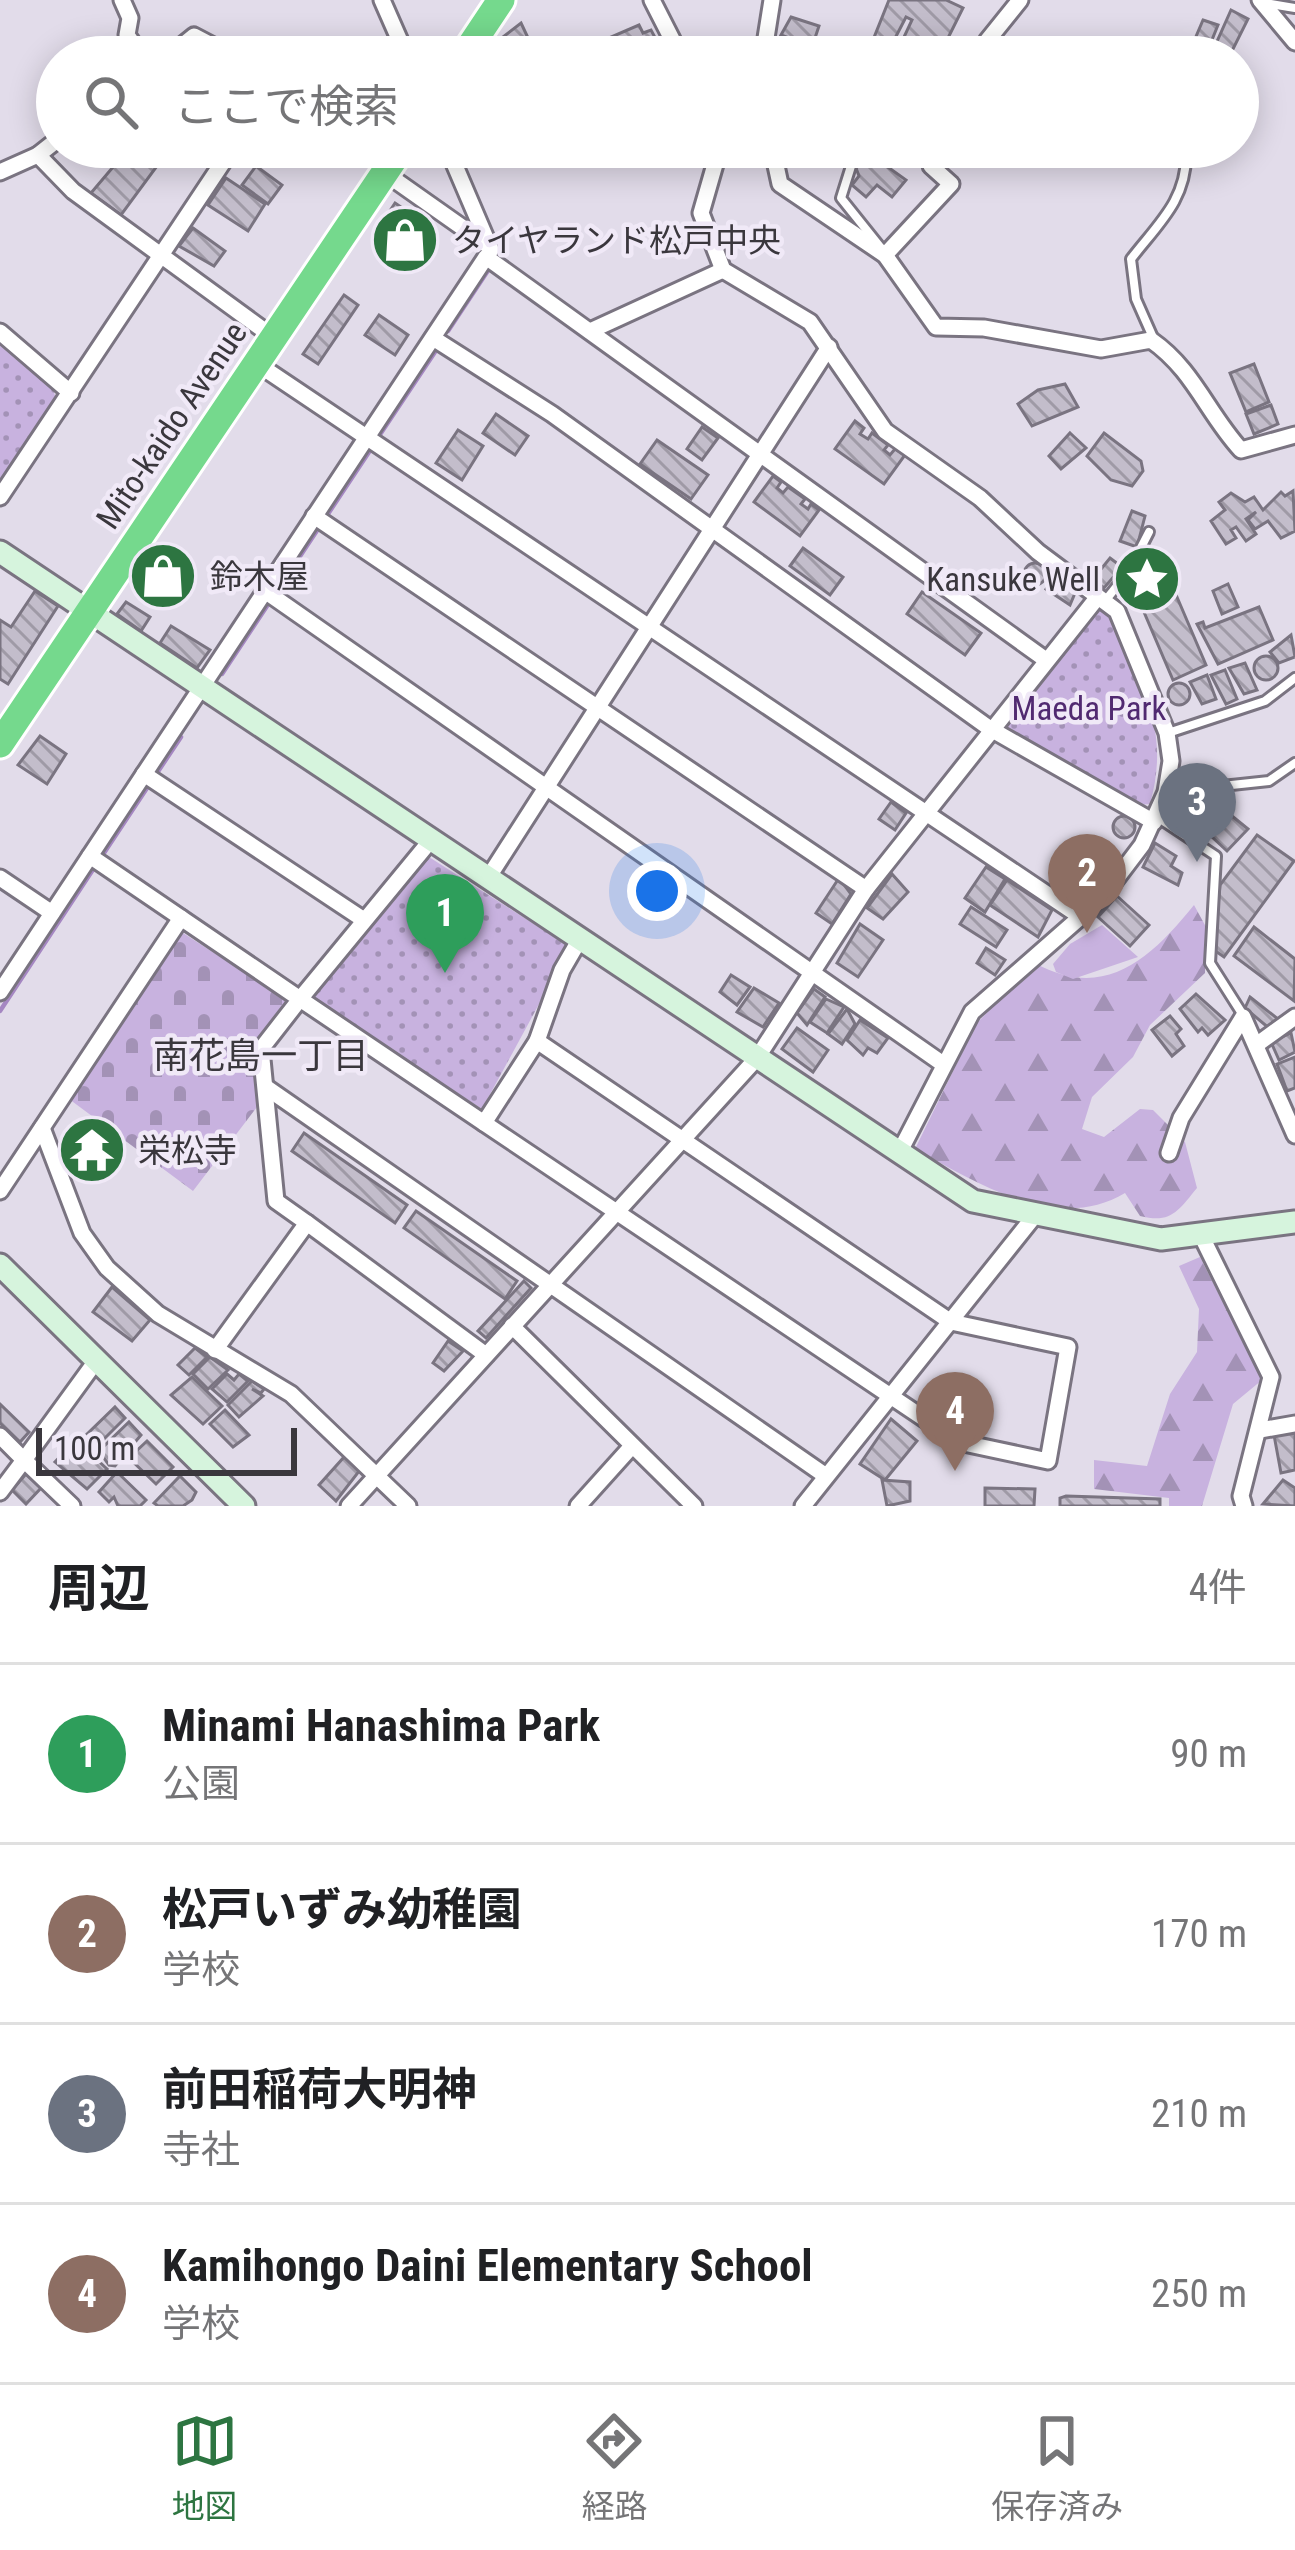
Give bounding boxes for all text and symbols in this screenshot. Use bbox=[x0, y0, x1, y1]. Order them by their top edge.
search box bbox=[36, 36, 1259, 168]
icon: search bbox=[78, 69, 144, 135]
text: ここで検索 bbox=[174, 80, 399, 133]
shop icon: タイヤランド松戸中央 bbox=[370, 205, 440, 275]
place label: タイヤランド松戸中央 bbox=[452, 221, 781, 260]
street label: Mito-kaido Avenue bbox=[88, 315, 255, 536]
shop icon: 鈴木屋 bbox=[128, 541, 198, 611]
place icon: Kansuke Well bbox=[1112, 544, 1182, 614]
place label: 鈴木屋 bbox=[210, 557, 309, 596]
place label: Kansuke Well bbox=[926, 560, 1100, 599]
park label: Maeda Park bbox=[1012, 689, 1167, 728]
pin: 3 bbox=[1158, 763, 1236, 862]
pin: 2 bbox=[1048, 834, 1126, 933]
your location bbox=[627, 861, 687, 921]
pin: 1 bbox=[406, 874, 484, 973]
district label: 南花島一丁目 bbox=[153, 1035, 369, 1077]
temple icon: 栄松寺 bbox=[57, 1115, 127, 1185]
place label: 栄松寺 bbox=[138, 1131, 237, 1170]
pin: 4 bbox=[916, 1372, 994, 1471]
scale bar bbox=[36, 1422, 297, 1475]
text: 100 m bbox=[54, 1429, 135, 1468]
text: 周辺 bbox=[48, 1559, 150, 1618]
text: 4件 bbox=[1189, 1565, 1247, 1611]
text: Minami Hanashima Park bbox=[162, 1699, 600, 1752]
text: 1 bbox=[77, 1731, 97, 1777]
text: 90 m bbox=[1170, 1731, 1247, 1777]
text: 公園 bbox=[162, 1761, 240, 1807]
text: 松戸いずみ幼稚園 bbox=[162, 1883, 522, 1936]
text: 2 bbox=[77, 1911, 97, 1957]
text: 170 m bbox=[1151, 1911, 1247, 1957]
text: 学校 bbox=[162, 1947, 240, 1993]
text: 前田稲荷大明神 bbox=[162, 2063, 477, 2116]
text: 3 bbox=[77, 2091, 97, 2137]
text: 210 m bbox=[1151, 2091, 1247, 2137]
text: 寺社 bbox=[162, 2127, 240, 2173]
text: Kamihongo Daini Elementary School bbox=[162, 2239, 813, 2292]
text: 4 bbox=[77, 2271, 97, 2317]
text: 250 m bbox=[1151, 2271, 1247, 2317]
text: 学校 bbox=[162, 2301, 240, 2347]
tab: 地図 bbox=[172, 2408, 238, 2528]
tab: 経路 bbox=[581, 2408, 647, 2528]
tab: 保存済み bbox=[991, 2408, 1123, 2528]

